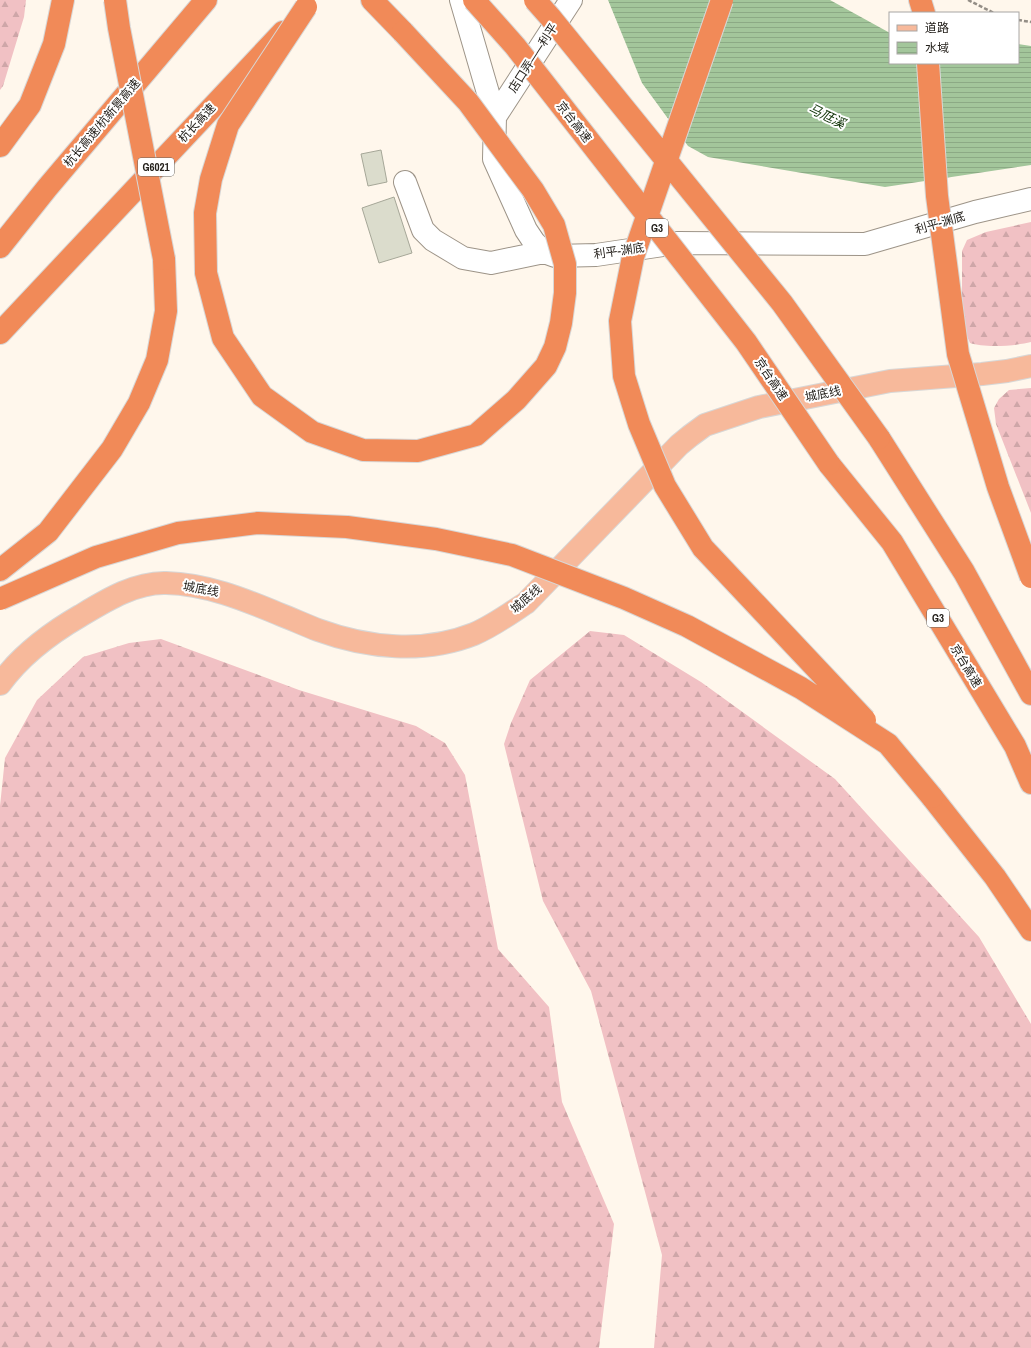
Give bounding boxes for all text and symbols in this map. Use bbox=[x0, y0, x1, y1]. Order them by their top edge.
legend bbox=[889, 12, 1019, 64]
street label: 店口弄——利平 bbox=[505, 20, 561, 96]
text: 道路 bbox=[925, 20, 949, 36]
text: 水域 bbox=[925, 40, 949, 56]
street label: 杭长高速/杭新景高速 bbox=[60, 75, 144, 171]
street label: 京台高速 bbox=[553, 98, 595, 146]
street label: 杭长高速 bbox=[175, 100, 219, 146]
water label: 马尫溪 bbox=[806, 100, 850, 133]
road number: G6021 bbox=[138, 158, 174, 176]
street label: 利平-渊底 bbox=[913, 208, 967, 238]
road number: G3 bbox=[646, 219, 668, 237]
street label: 利平-渊底 bbox=[592, 240, 646, 262]
street label: 京台高速 bbox=[751, 355, 791, 403]
street label: 城底线 bbox=[804, 383, 842, 405]
street label: 城底线 bbox=[182, 578, 220, 600]
street label: 城底线 bbox=[507, 581, 545, 617]
road number: G3 bbox=[927, 609, 949, 627]
street label: 京台高速 bbox=[947, 641, 985, 691]

